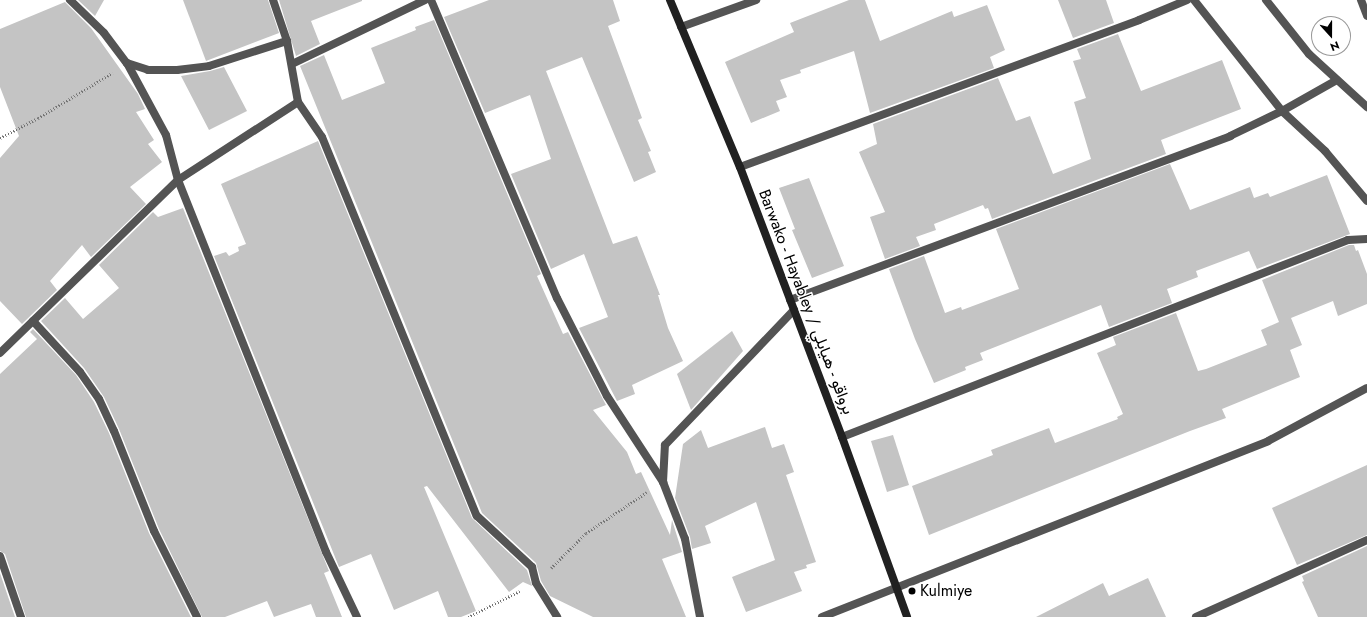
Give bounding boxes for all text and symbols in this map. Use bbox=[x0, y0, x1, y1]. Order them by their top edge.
north arrow bbox=[1311, 16, 1351, 56]
text: N bbox=[1328, 37, 1342, 55]
street label: Barwako - Hayabley / برواقو - هيابلي bbox=[754, 187, 858, 417]
place label: Kulmiye bbox=[920, 581, 972, 601]
marker: Kulmiye bbox=[907, 586, 917, 596]

